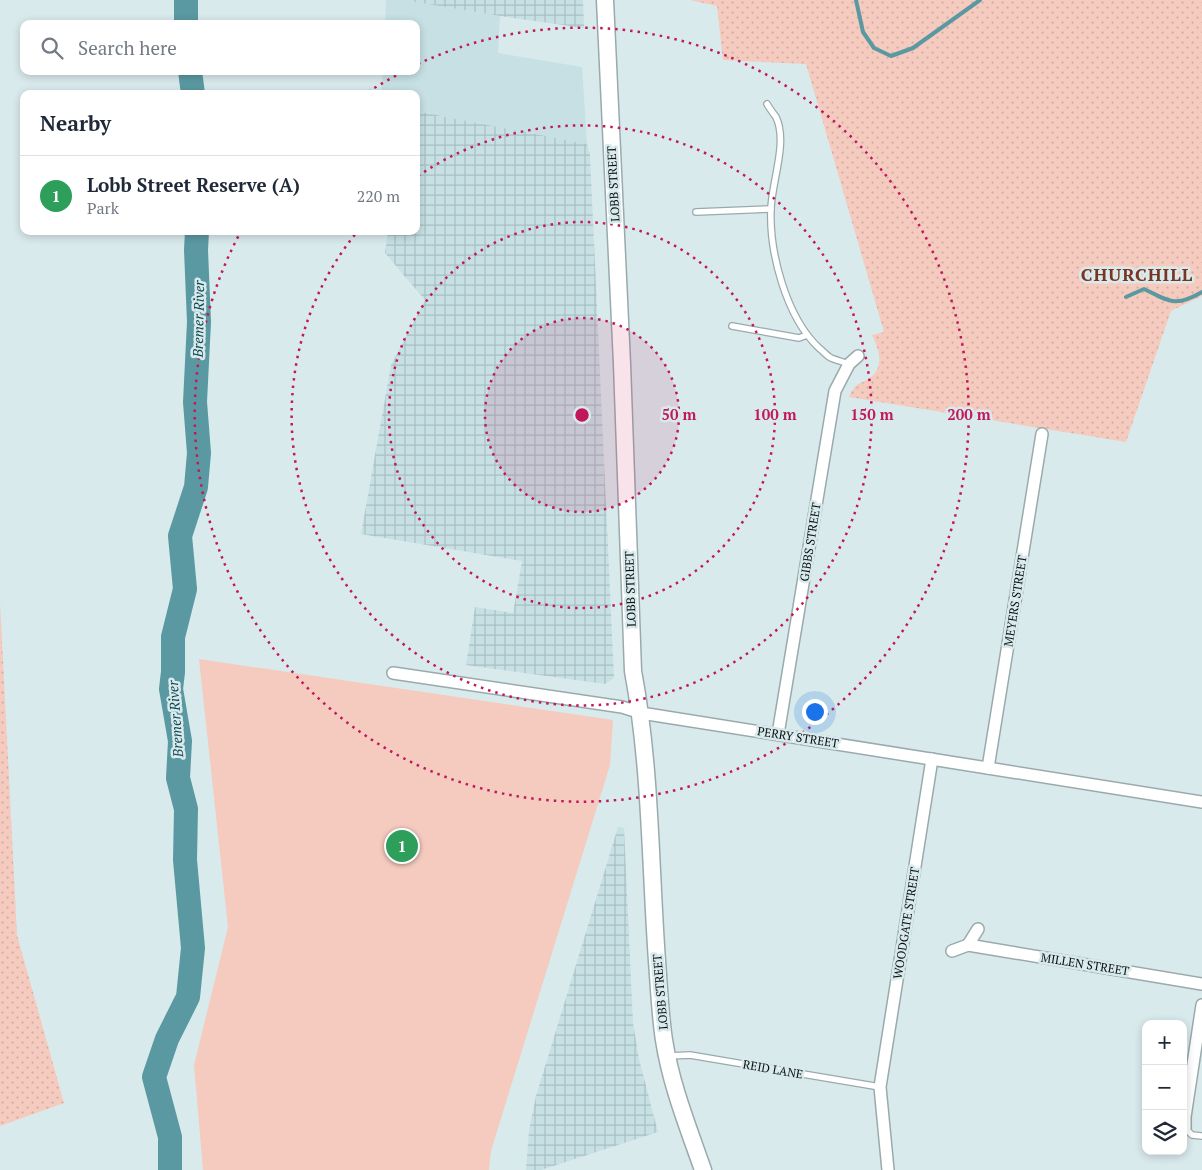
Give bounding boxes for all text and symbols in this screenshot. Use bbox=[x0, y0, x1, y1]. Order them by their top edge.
search box bbox=[20, 20, 420, 75]
icon: search bbox=[38, 34, 66, 62]
text: Search here bbox=[78, 35, 177, 60]
text: Nearby bbox=[40, 109, 111, 137]
street label: LOBB STREET bbox=[603, 145, 622, 222]
text: Lobb Street Reserve (A) bbox=[87, 172, 300, 197]
text: 1 bbox=[51, 185, 61, 207]
text: 220 m bbox=[357, 185, 400, 207]
text: Park bbox=[87, 197, 119, 219]
district label: CHURCHILL bbox=[1081, 262, 1193, 286]
water label: Bremer River bbox=[188, 280, 208, 359]
text: 50 m bbox=[662, 404, 697, 424]
text: 100 m bbox=[753, 404, 797, 424]
text: 150 m bbox=[850, 404, 894, 424]
text: 200 m bbox=[947, 404, 991, 424]
centre of rings bbox=[573, 406, 591, 424]
street label: GIBBS STREET bbox=[796, 501, 824, 582]
street label: LOBB STREET bbox=[621, 550, 639, 627]
street label: MEYERS STREET bbox=[1000, 554, 1030, 648]
water label: Bremer River bbox=[163, 679, 187, 759]
your location bbox=[802, 699, 828, 725]
street label: PERRY STREET bbox=[756, 723, 840, 751]
pin: 1 bbox=[386, 827, 418, 865]
street label: WOODGATE STREET bbox=[890, 866, 922, 980]
street label: MILLEN STREET bbox=[1040, 950, 1131, 978]
street label: LOBB STREET bbox=[649, 953, 671, 1030]
map controls bbox=[1142, 1020, 1187, 1155]
button: + bbox=[1142, 1020, 1187, 1065]
street label: REID LANE bbox=[742, 1056, 804, 1082]
button: − bbox=[1142, 1065, 1187, 1110]
button: layers bbox=[1142, 1110, 1187, 1155]

